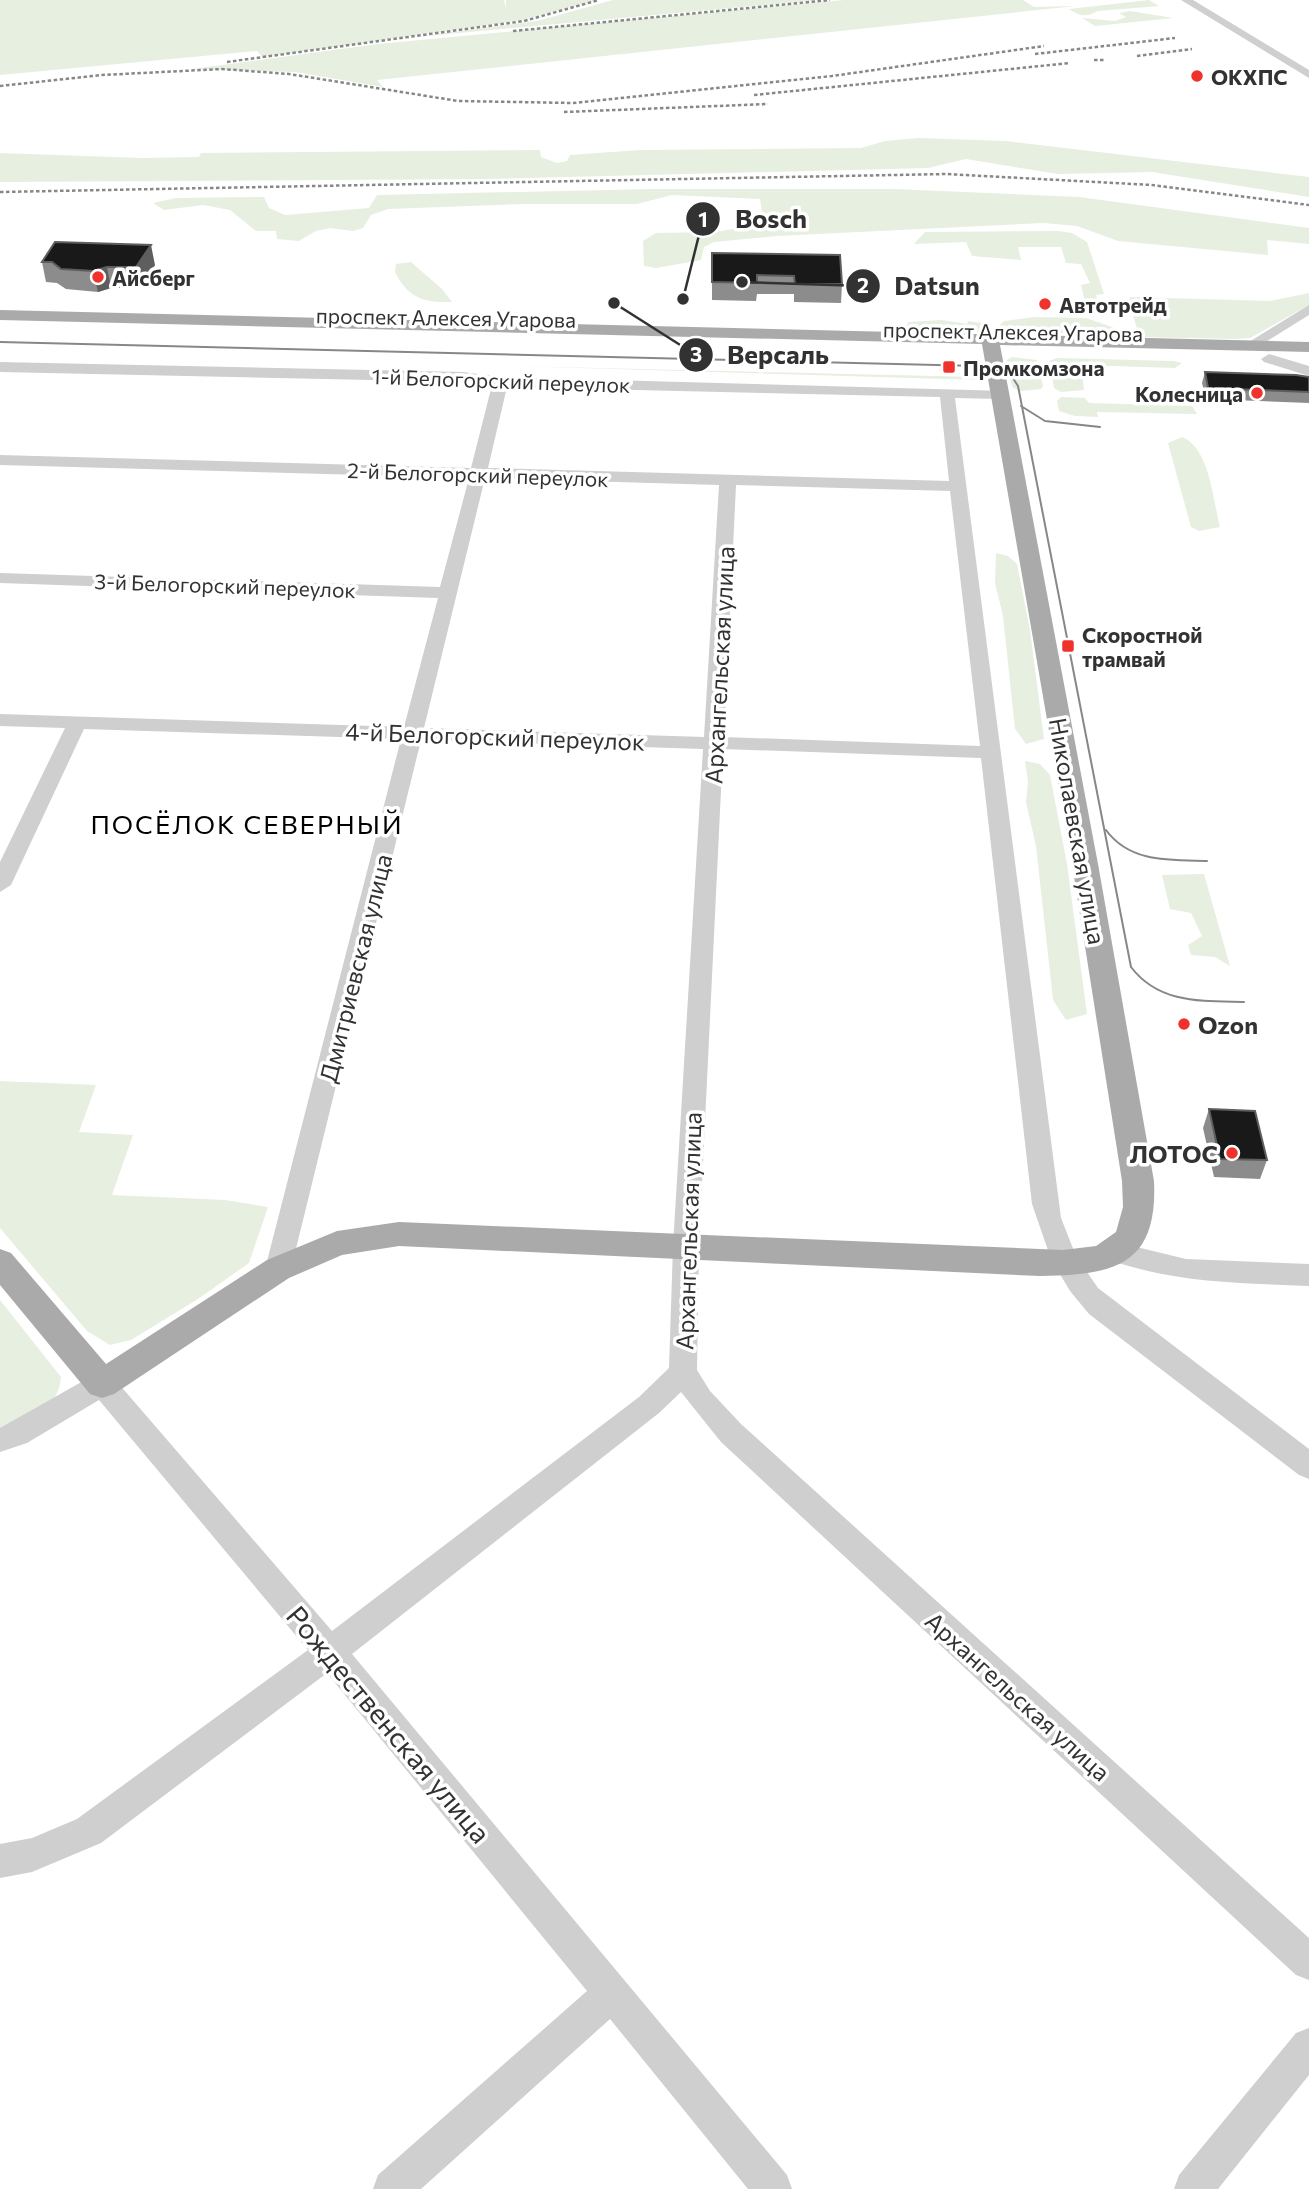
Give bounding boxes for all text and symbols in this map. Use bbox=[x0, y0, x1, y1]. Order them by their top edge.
place label: ОКХПС bbox=[1211, 64, 1288, 89]
marker: ОКХПС bbox=[1189, 68, 1205, 84]
callout: Bosch bbox=[686, 196, 821, 243]
text: Bosch bbox=[735, 202, 807, 233]
text: 1 bbox=[698, 206, 708, 231]
callout: Datsun bbox=[846, 262, 994, 309]
place label: Айсберг bbox=[112, 265, 195, 290]
marker: Айсберг bbox=[90, 269, 106, 285]
text: Datsun bbox=[894, 269, 980, 300]
text: 2 bbox=[857, 272, 869, 297]
place label: Автотрейд bbox=[1059, 292, 1167, 317]
marker: Автотрейд bbox=[1037, 296, 1053, 312]
street label: проспект Алексея Угарова bbox=[316, 302, 576, 332]
street label: проспект Алексея Угарова bbox=[883, 316, 1143, 346]
callout: Версаль bbox=[678, 331, 843, 378]
text: Версаль bbox=[727, 338, 829, 369]
text: 3 bbox=[690, 341, 702, 366]
place label: Промкомзона bbox=[963, 355, 1104, 380]
marker: Промкомзона bbox=[941, 359, 957, 375]
street label: 1-й Белогорский переулок bbox=[371, 363, 631, 397]
place label: Колесница bbox=[1135, 381, 1243, 406]
marker: Колесница bbox=[1249, 385, 1265, 401]
street label: 2-й Белогорский переулок bbox=[347, 457, 609, 491]
street label: Архангельская улица bbox=[698, 545, 740, 785]
street label: 3-й Белогорский переулок bbox=[94, 568, 356, 602]
place label: Скоростной трамвай bbox=[1082, 622, 1202, 671]
marker: Скоростной трамвай bbox=[1060, 638, 1076, 654]
street label: Николаевская улица bbox=[1044, 715, 1112, 947]
street label: 4-й Белогорский переулок bbox=[345, 716, 645, 756]
district label: ПОСЁЛОК СЕВЕРНЫЙ bbox=[90, 808, 404, 839]
street label: Дмитриевская улица bbox=[313, 851, 397, 1085]
place label: Ozon bbox=[1198, 1010, 1258, 1039]
marker: Ozon bbox=[1176, 1016, 1192, 1032]
street label: Архангельская улица bbox=[669, 1111, 707, 1351]
place label: ЛОТОС bbox=[1130, 1139, 1218, 1168]
marker: ЛОТОС bbox=[1224, 1145, 1240, 1161]
street label: Рождественская улица bbox=[280, 1598, 498, 1850]
street label: Архангельская улица bbox=[920, 1606, 1116, 1786]

